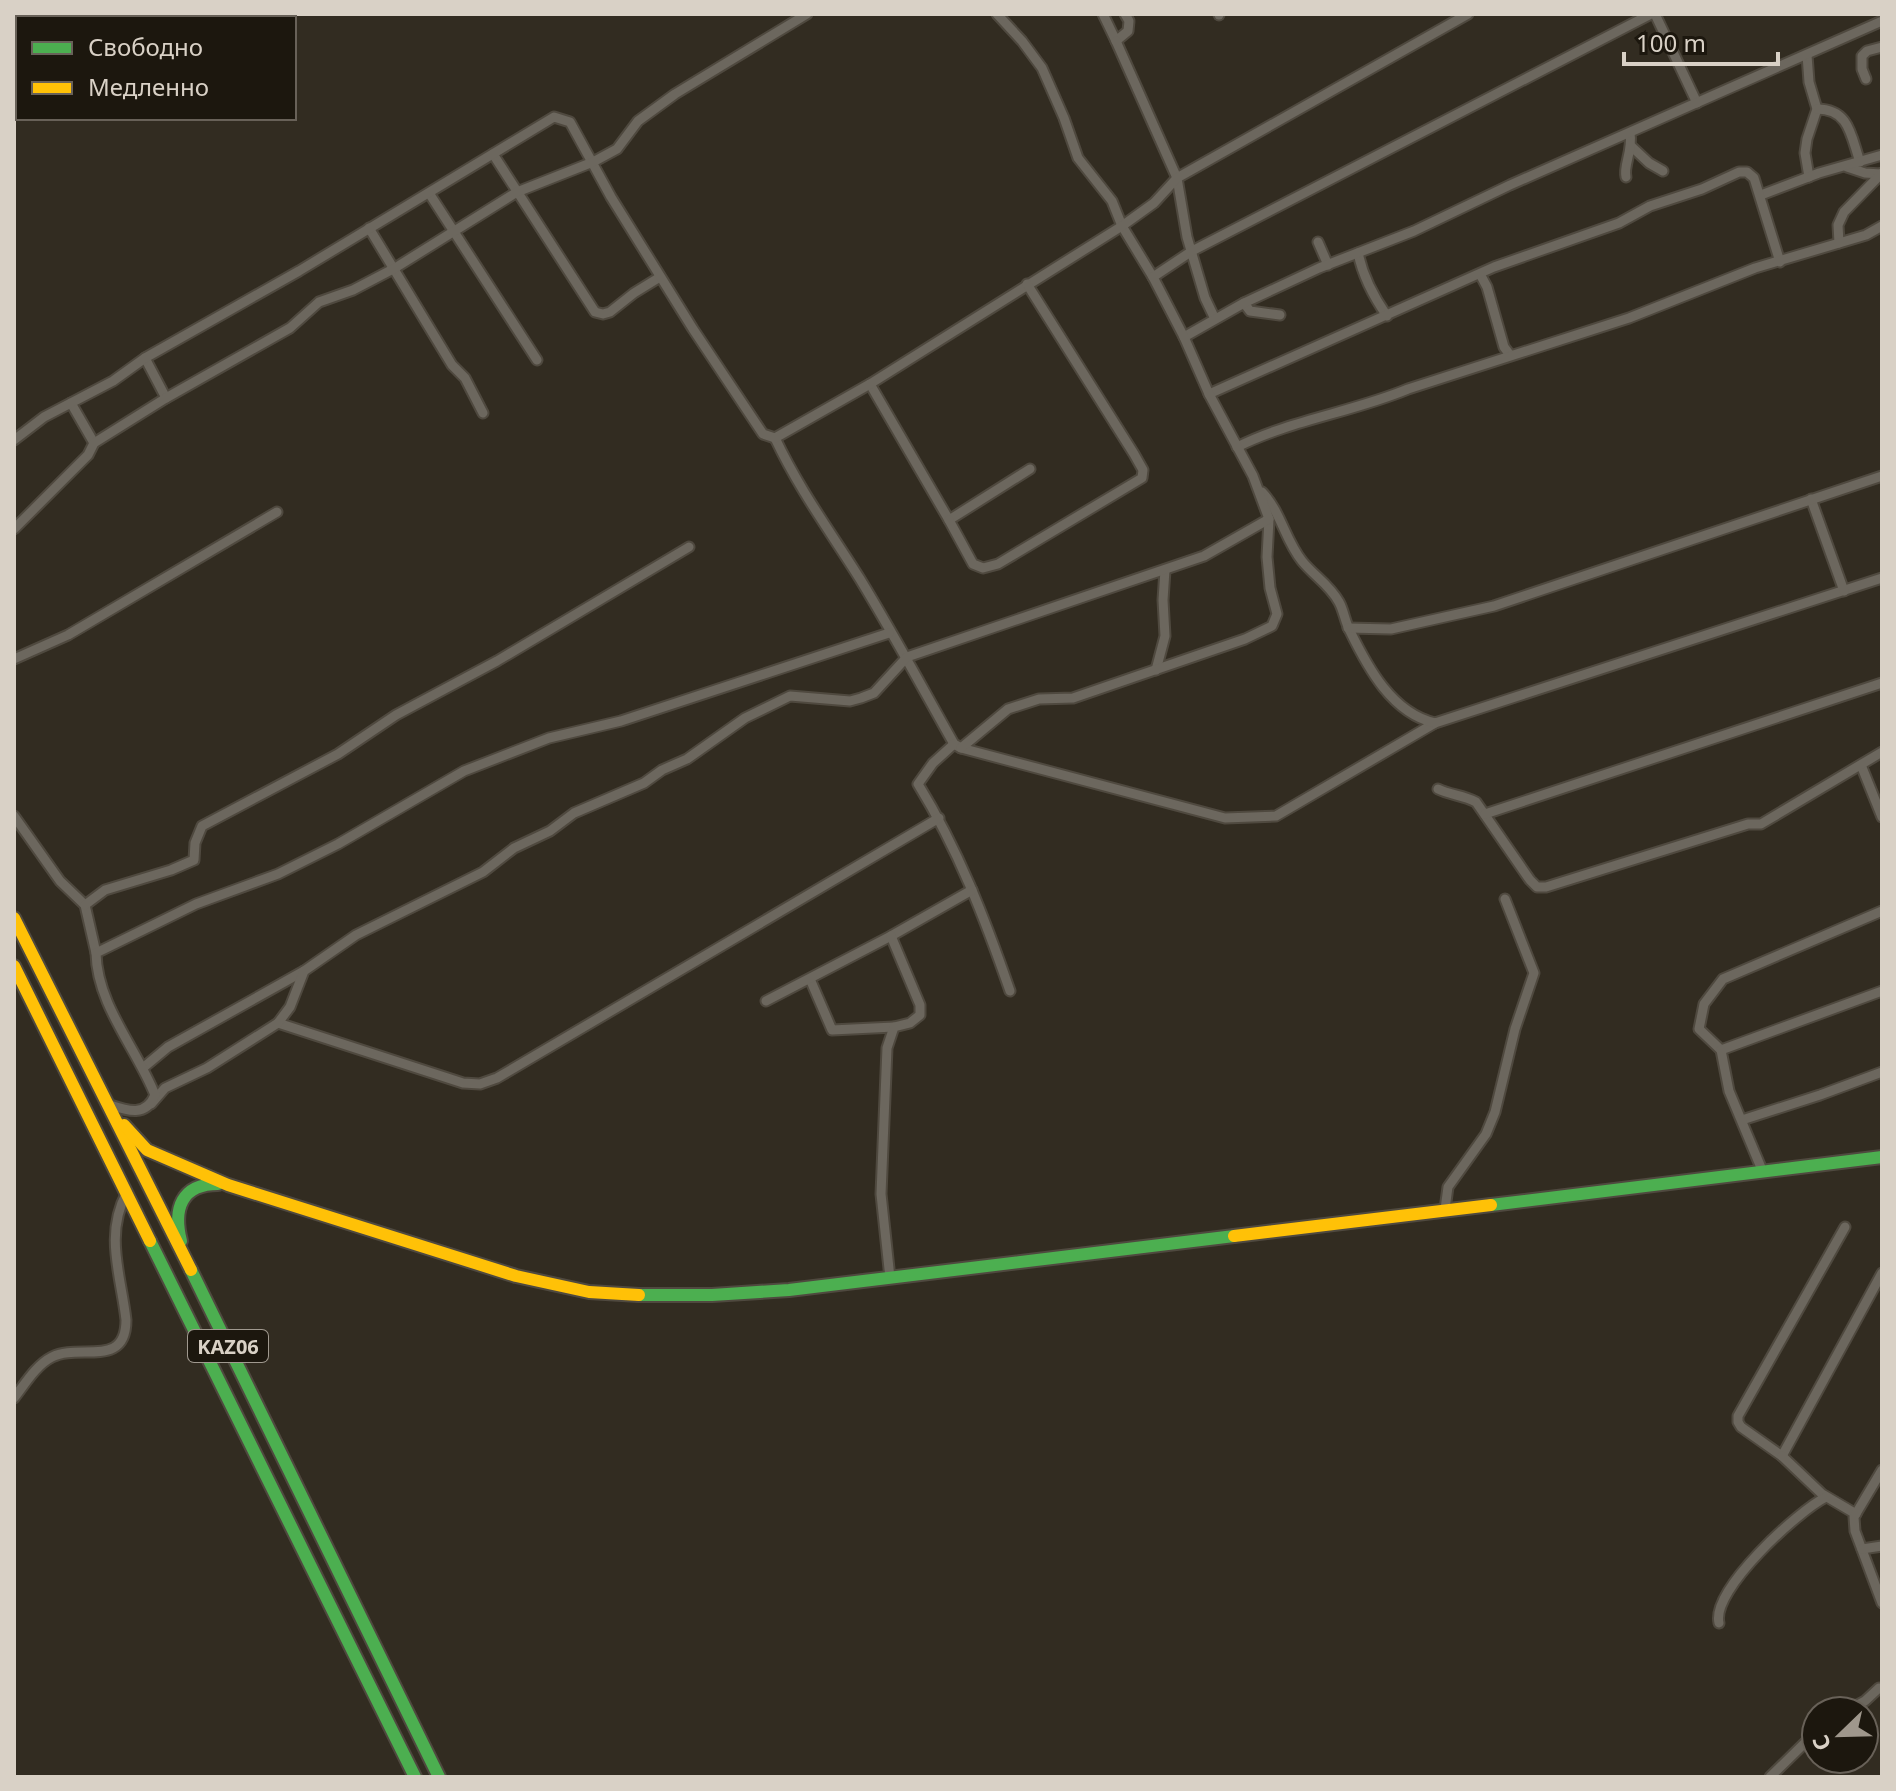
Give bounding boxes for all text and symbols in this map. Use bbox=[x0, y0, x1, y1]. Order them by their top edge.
legend bbox=[16, 16, 296, 120]
scale bar bbox=[1624, 16, 1778, 66]
text: 100 m bbox=[1636, 26, 1706, 59]
text: Свободно bbox=[88, 30, 203, 63]
text: Медленно bbox=[88, 70, 209, 103]
road number: KАZ06 bbox=[188, 1330, 268, 1362]
north arrow bbox=[1800, 1695, 1880, 1775]
text: С bbox=[1804, 1731, 1837, 1756]

